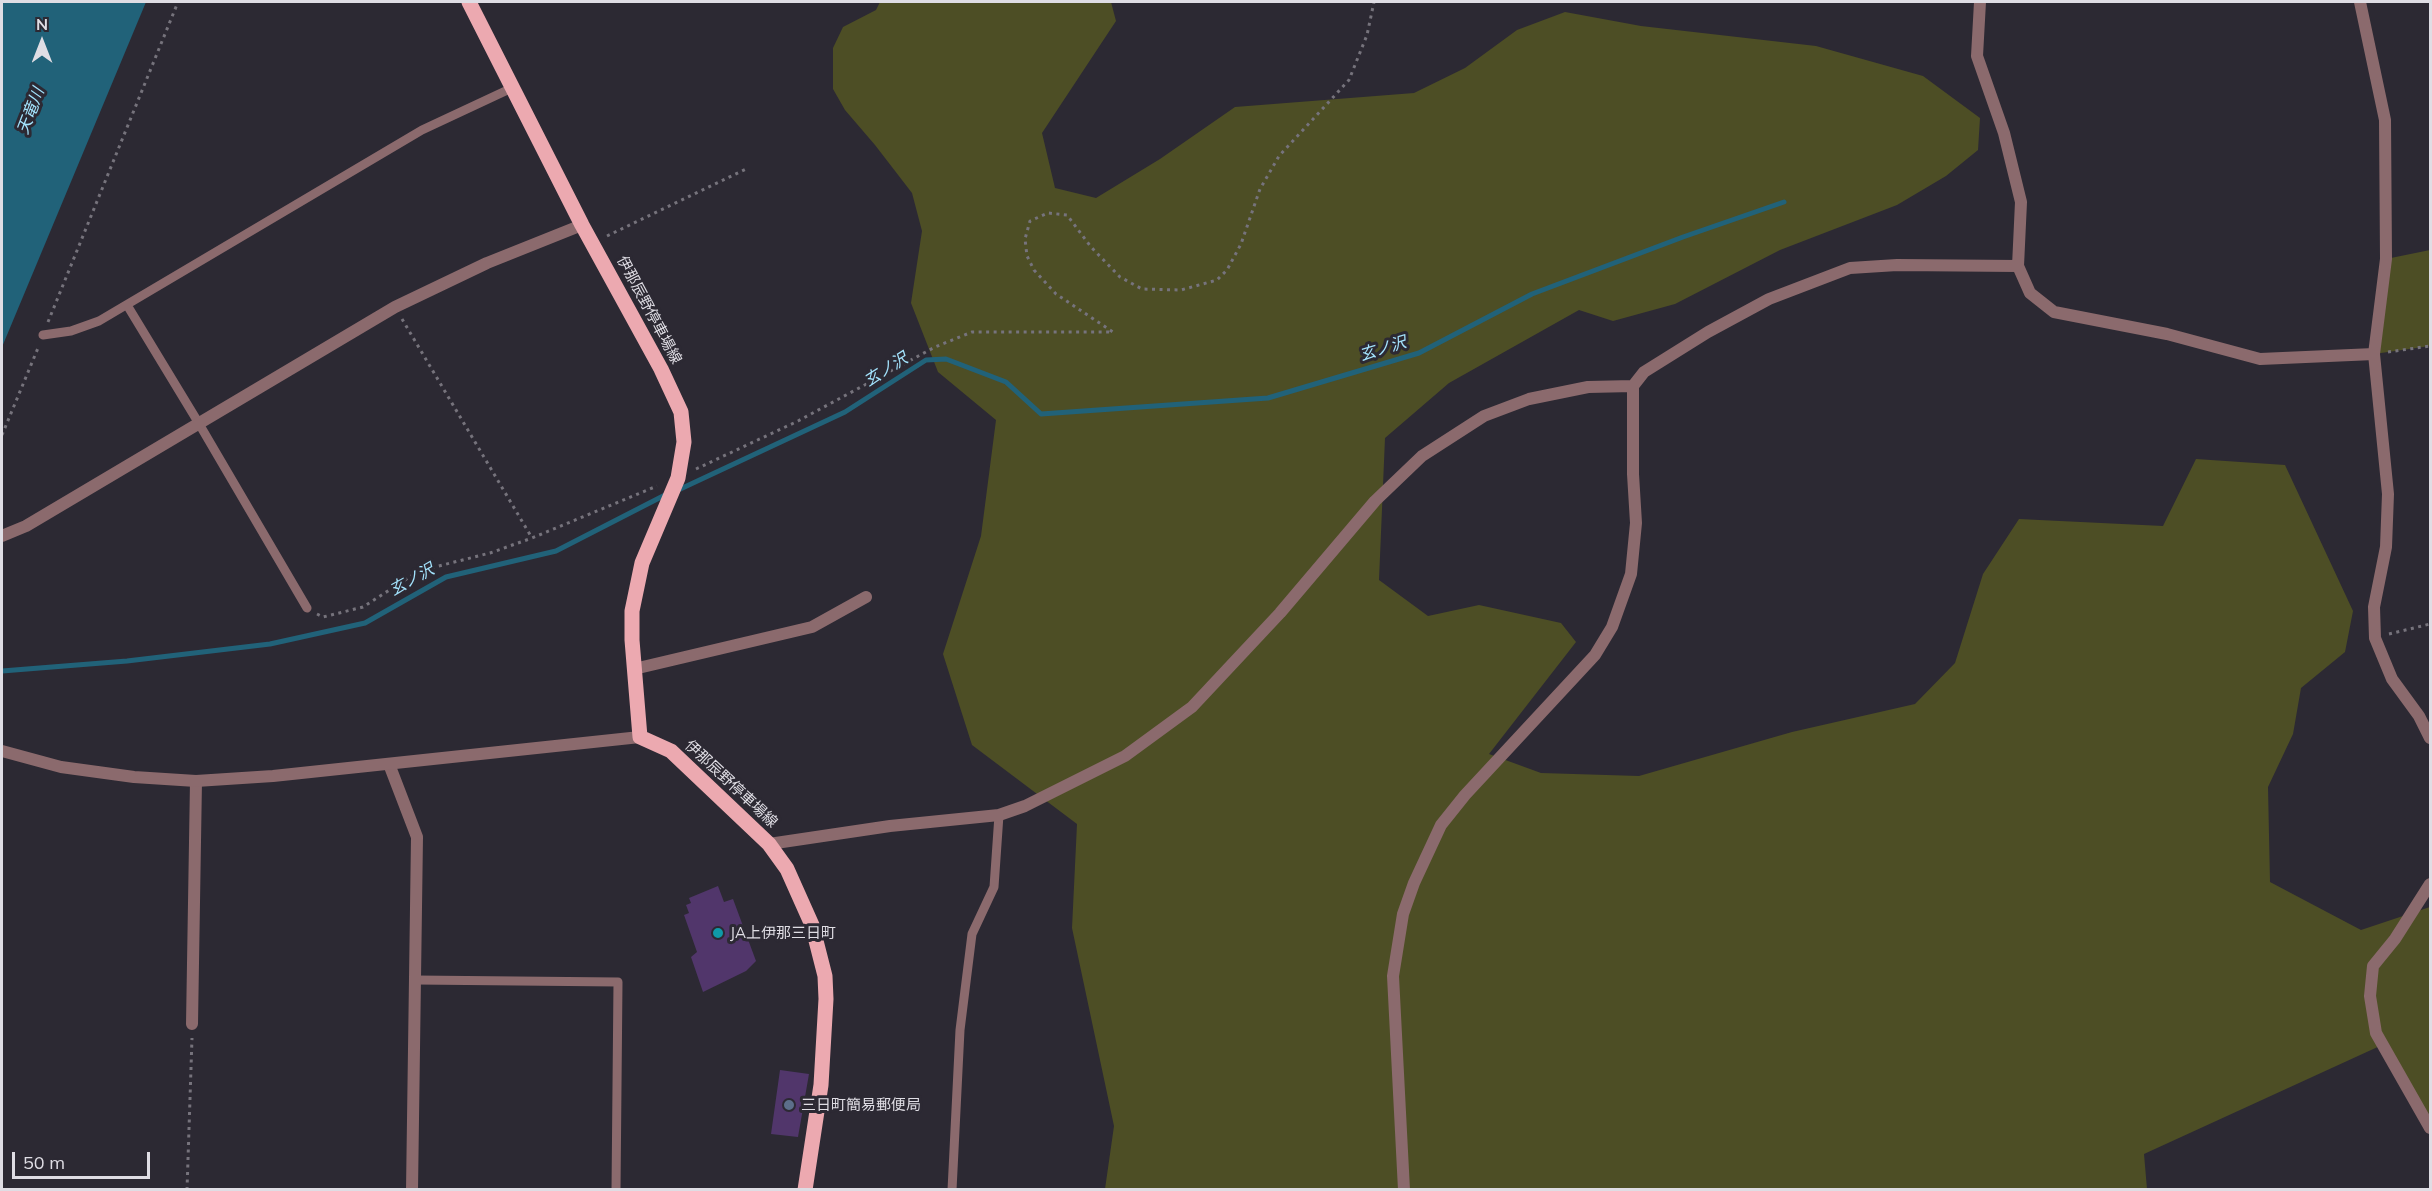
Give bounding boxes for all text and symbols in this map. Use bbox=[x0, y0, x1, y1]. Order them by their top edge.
north arrow bbox=[12, 12, 72, 72]
text: N bbox=[36, 14, 48, 34]
water label: 天竜川 bbox=[13, 85, 49, 137]
street label: 伊那辰野停車場線 bbox=[613, 253, 685, 367]
water label: 玄ノ沢 bbox=[1357, 333, 1409, 365]
water label: 玄ノ沢 bbox=[861, 349, 911, 391]
water label: 玄ノ沢 bbox=[386, 560, 438, 600]
street label: 伊那辰野停車場線 bbox=[681, 736, 781, 832]
place label: JA上伊那三日町 bbox=[730, 924, 836, 942]
marker: JA上伊那三日町 bbox=[711, 926, 725, 940]
place label: 三日町簡易郵便局 bbox=[801, 1096, 921, 1114]
marker: 三日町簡易郵便局 bbox=[782, 1098, 796, 1112]
scale bar bbox=[15, 1140, 153, 1178]
text: 50 m bbox=[23, 1151, 65, 1174]

